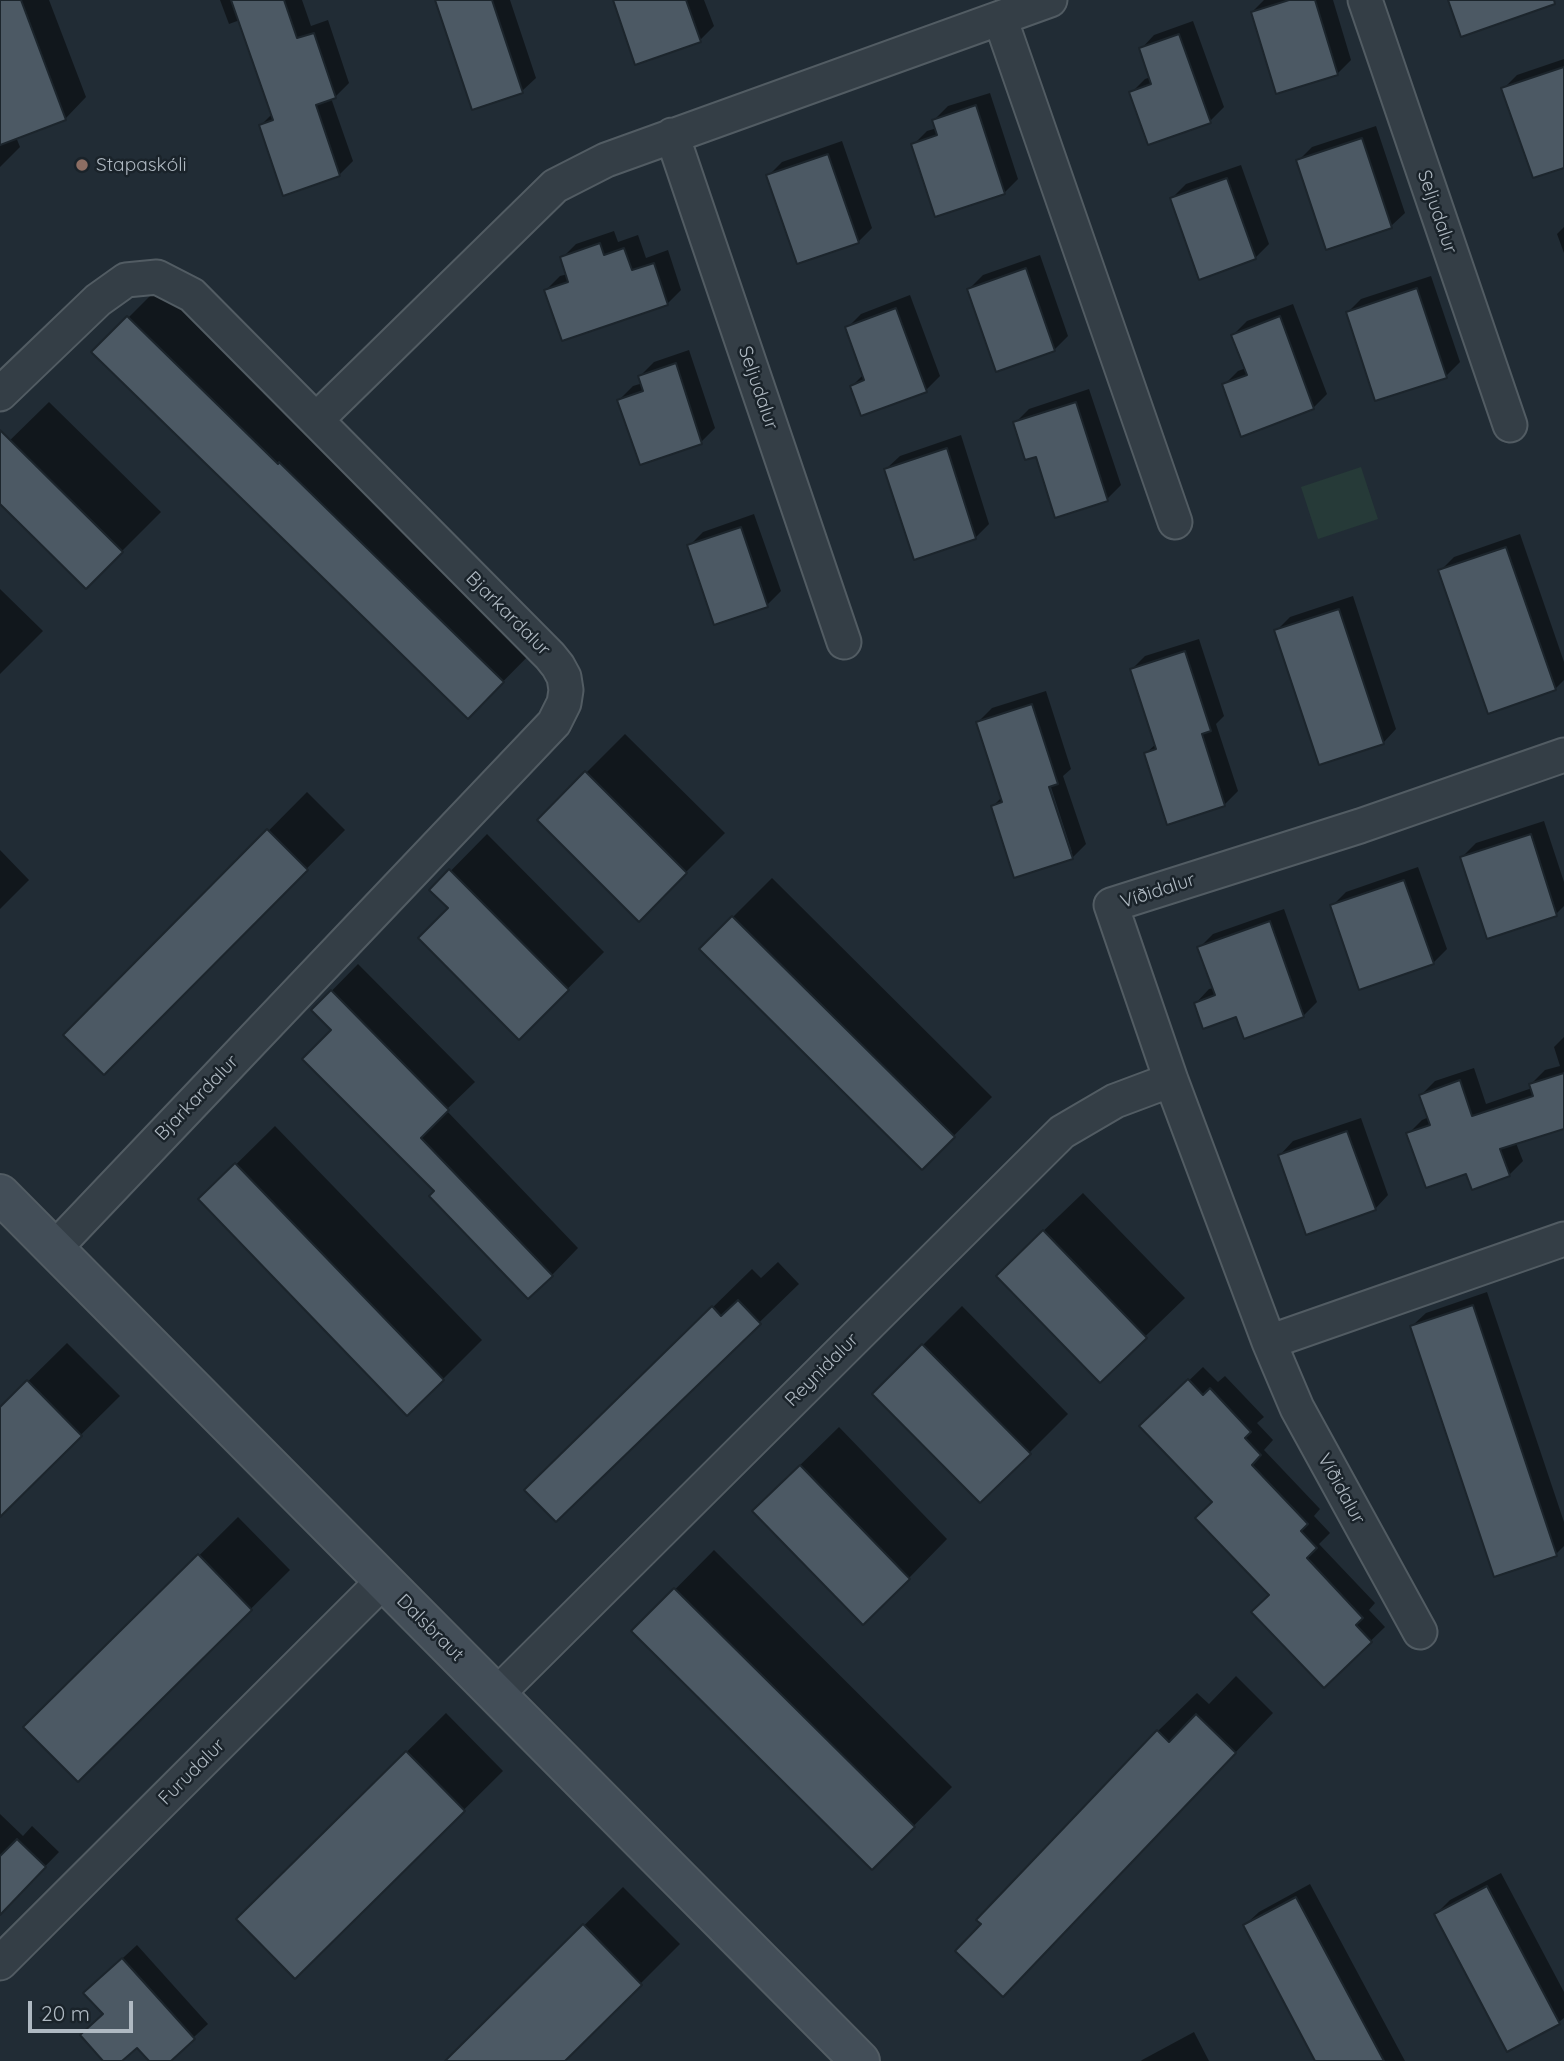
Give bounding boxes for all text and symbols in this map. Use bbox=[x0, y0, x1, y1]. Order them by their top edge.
place label: Stapaskóli bbox=[96, 154, 187, 176]
marker: Stapaskóli bbox=[74, 157, 90, 173]
street label: Seljudalur bbox=[1412, 167, 1462, 257]
street label: Seljudalur bbox=[733, 343, 783, 433]
street label: Bjarkardalur bbox=[461, 567, 555, 661]
street label: Víðidalur bbox=[1118, 868, 1198, 914]
street label: Bjarkardalur bbox=[151, 1050, 243, 1146]
street label: Reynidalur bbox=[781, 1329, 863, 1411]
street label: Víðidalur bbox=[1312, 1450, 1370, 1528]
street label: Dalsbraut bbox=[392, 1590, 468, 1666]
street label: Furudalur bbox=[154, 1734, 230, 1810]
scale bar bbox=[32, 1988, 136, 2032]
text: 20 m bbox=[41, 2000, 90, 2026]

